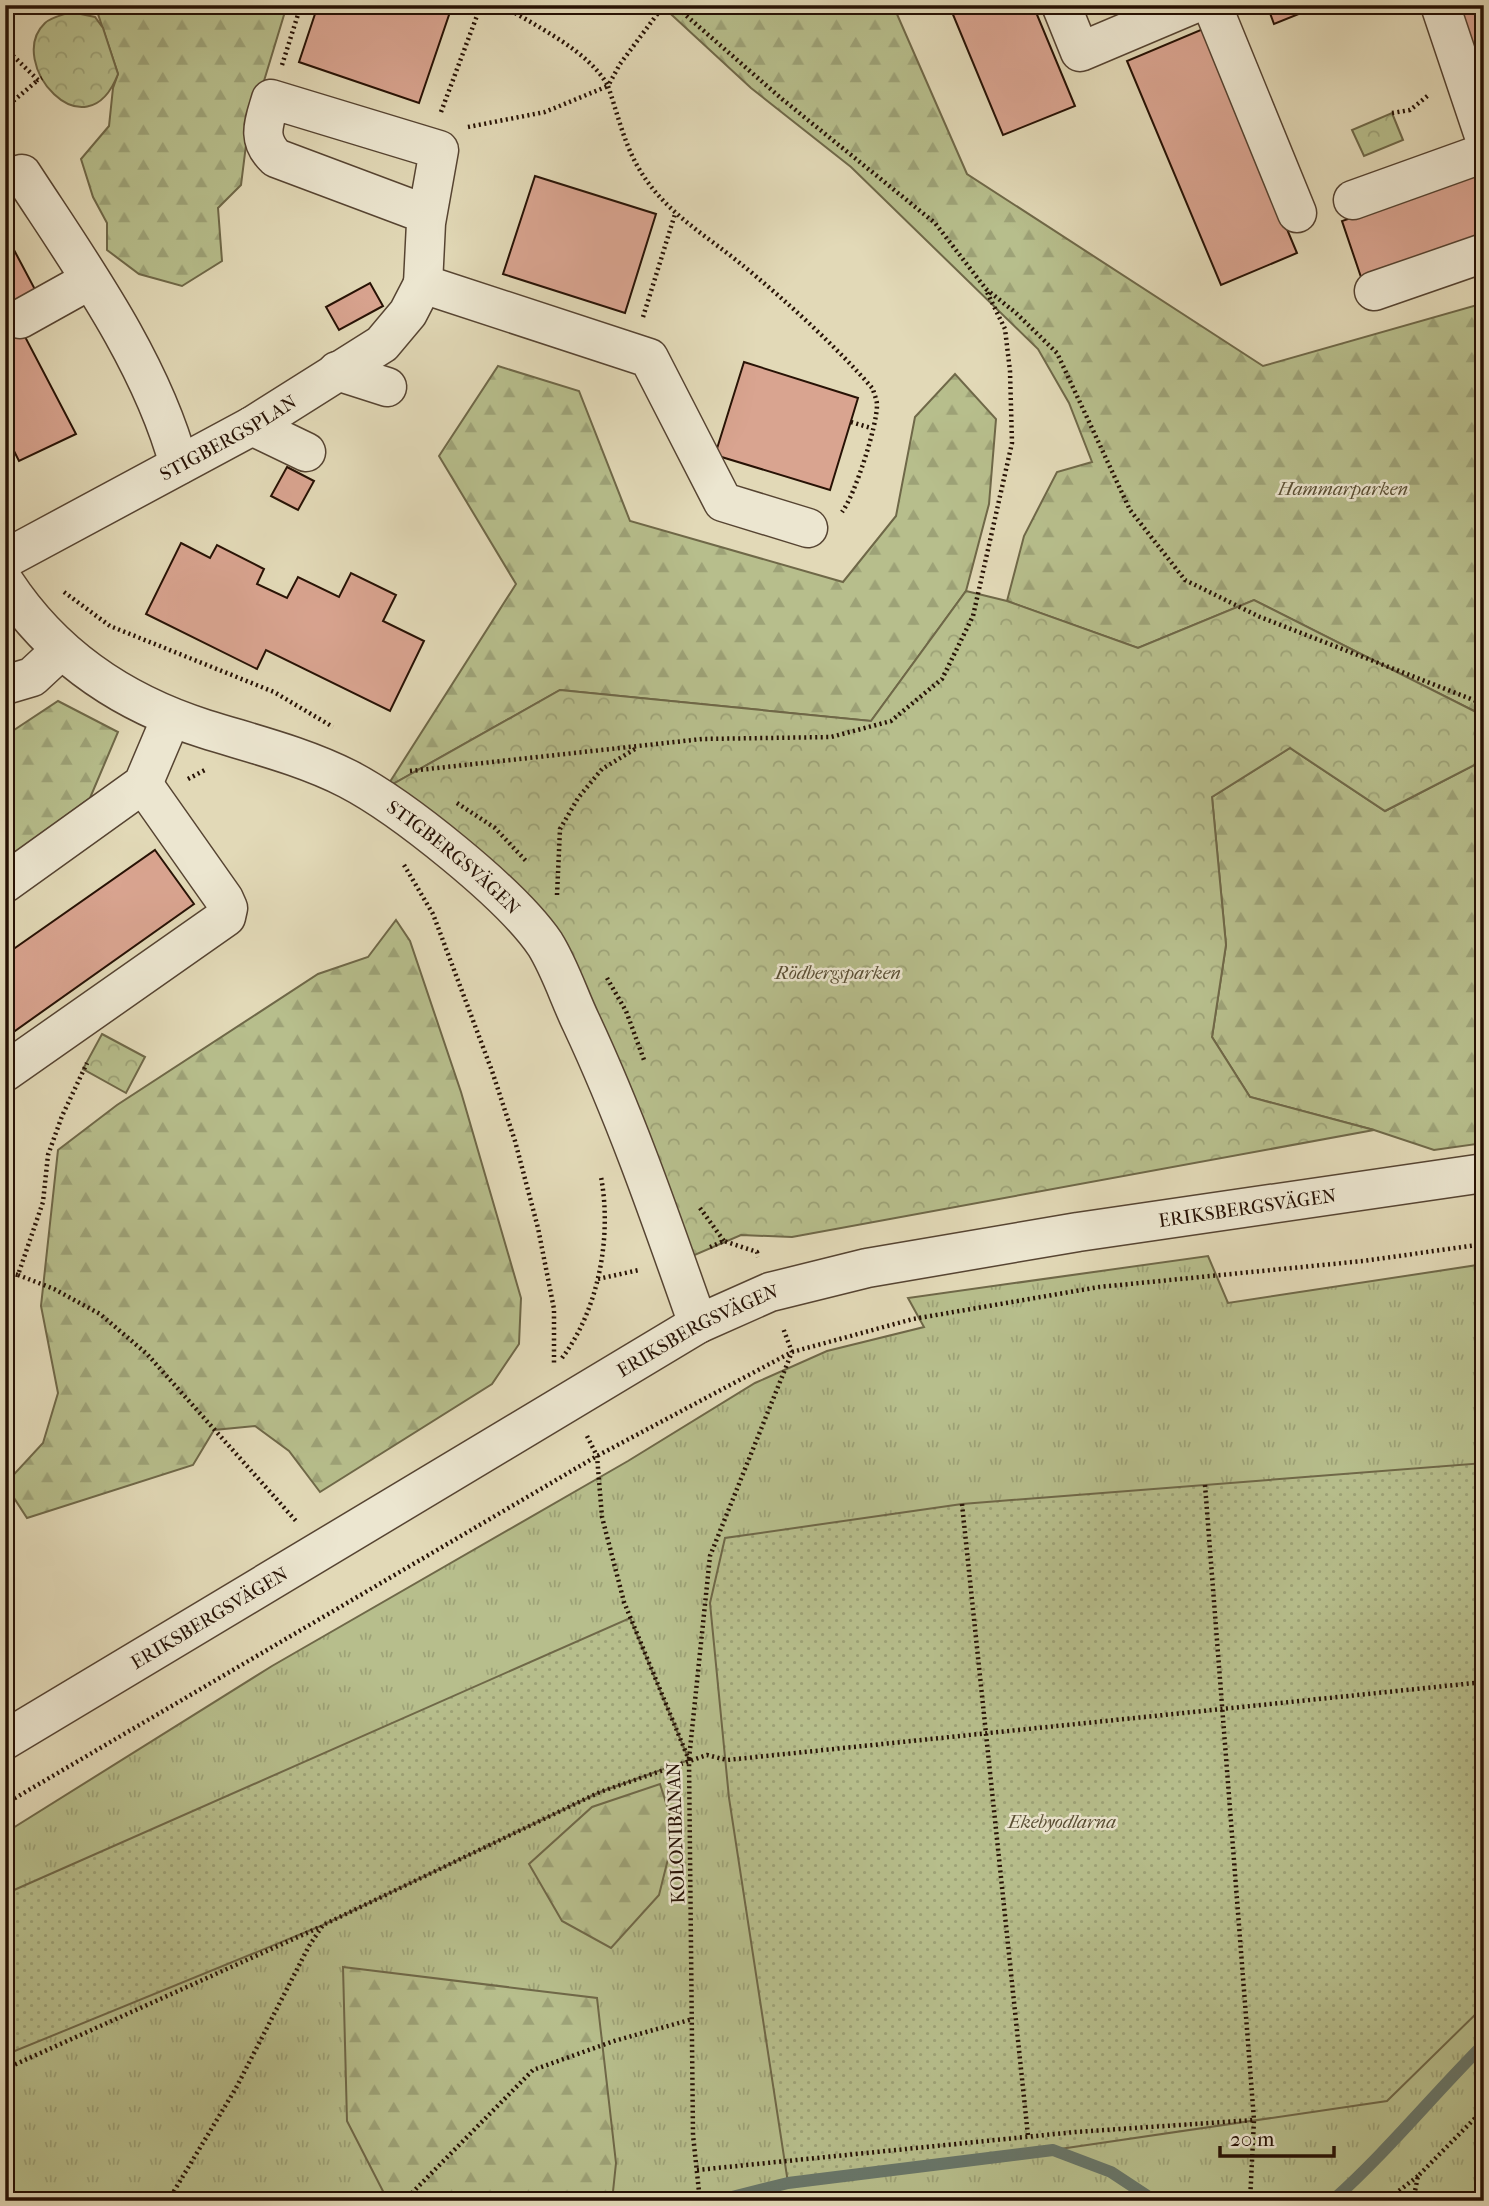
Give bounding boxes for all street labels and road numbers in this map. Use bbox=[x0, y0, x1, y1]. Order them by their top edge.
street label: STIGBERGSPLAN bbox=[156, 390, 301, 486]
street label: STIGBERGSVÄGEN bbox=[382, 796, 525, 920]
street label: ERIKSBERGSVÄGEN bbox=[1157, 1185, 1338, 1232]
street label: ERIKSBERGSVÄGEN bbox=[613, 1280, 781, 1382]
street label: ERIKSBERGSVÄGEN bbox=[127, 1562, 293, 1674]
street label: KOLONIBANAN bbox=[663, 1761, 689, 1904]

